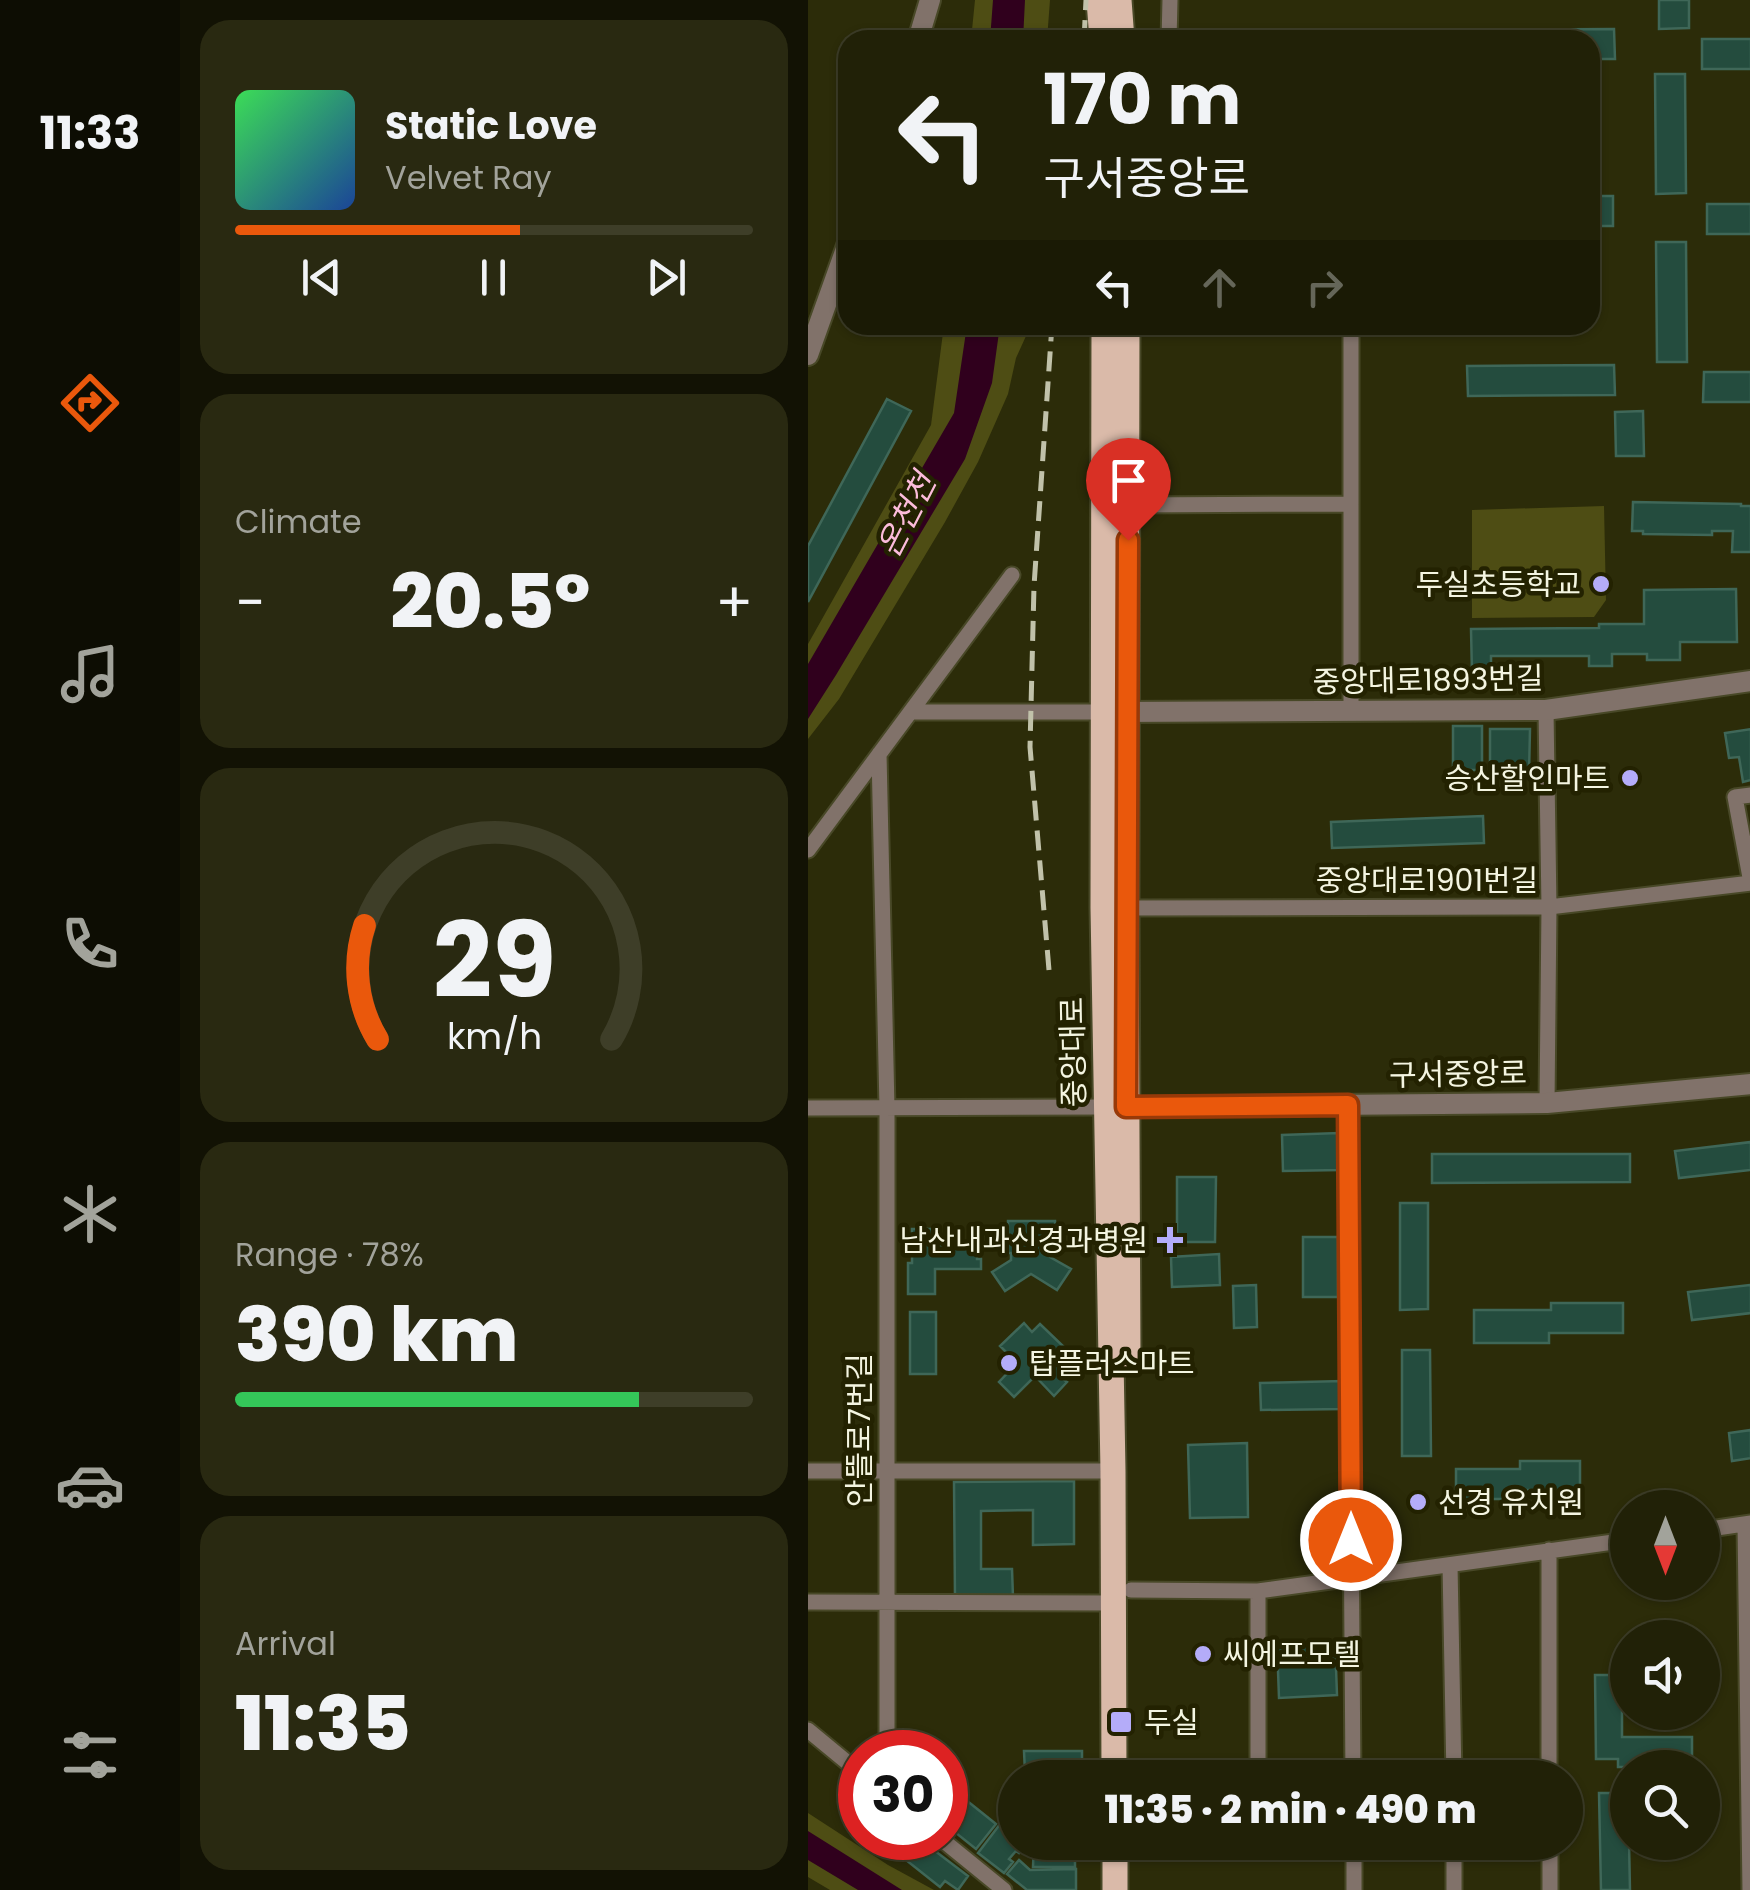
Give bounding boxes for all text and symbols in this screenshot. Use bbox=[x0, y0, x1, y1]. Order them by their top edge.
text: 170 m bbox=[1043, 50, 1241, 149]
icon: left bbox=[878, 70, 1008, 200]
text: Static Love bbox=[385, 99, 597, 152]
text: 11:33 bbox=[39, 102, 141, 165]
text: 구서중앙로 bbox=[1043, 147, 1250, 210]
text: Velvet Ray bbox=[385, 155, 551, 200]
icon: previous bbox=[294, 250, 349, 305]
icon: pause bbox=[466, 250, 521, 305]
icon: next bbox=[639, 250, 694, 305]
icon: left bbox=[1087, 260, 1142, 315]
icon: ahead bbox=[1192, 260, 1247, 315]
icon: right bbox=[1297, 260, 1352, 315]
icon: directions bbox=[55, 368, 125, 438]
pin bbox=[1086, 438, 1171, 541]
icon: arrive bbox=[1101, 453, 1156, 508]
water label: 온천천 bbox=[866, 462, 948, 565]
text: Climate bbox=[235, 499, 362, 544]
text: 20.5° bbox=[391, 549, 590, 654]
place label: 두실초등학교 bbox=[1415, 563, 1581, 606]
text: − bbox=[235, 564, 265, 641]
text: + bbox=[715, 564, 753, 641]
marker: 두실초등학교 bbox=[1590, 573, 1612, 595]
icon: music bbox=[55, 639, 125, 709]
street label: 중앙대로1893번길 bbox=[1312, 656, 1544, 704]
place label: 승산할인마트 bbox=[1444, 757, 1610, 800]
marker: 승산할인마트 bbox=[1619, 767, 1641, 789]
street label: 중앙대로1901번길 bbox=[1316, 859, 1538, 902]
text: 29 bbox=[432, 888, 556, 1033]
icon: phone bbox=[55, 909, 125, 979]
street label: 중앙대로 bbox=[1051, 996, 1095, 1108]
text: km/h bbox=[446, 1011, 542, 1062]
street label: 구서중앙로 bbox=[1389, 1051, 1527, 1097]
icon: climate bbox=[55, 1179, 125, 1249]
place label: 남산내과신경과병원 bbox=[900, 1219, 1148, 1262]
marker: 남산내과신경과병원 bbox=[1157, 1227, 1183, 1253]
text: Range · 78% bbox=[235, 1232, 424, 1277]
text: 390 km bbox=[235, 1282, 518, 1387]
place label: 탑플러스마트 bbox=[1029, 1342, 1195, 1385]
marker: 탑플러스마트 bbox=[998, 1352, 1020, 1374]
street label: 안뜰로7번길 bbox=[838, 1353, 881, 1507]
icon: car bbox=[55, 1450, 125, 1520]
place label: 선경 유치원 bbox=[1438, 1481, 1584, 1524]
position arrow bbox=[1299, 1488, 1403, 1592]
north arrow bbox=[1610, 1490, 1720, 1600]
map controls bbox=[1610, 1490, 1720, 1860]
marker: 선경 유치원 bbox=[1407, 1491, 1429, 1513]
button: sound bbox=[1610, 1620, 1720, 1730]
text: Arrival bbox=[235, 1621, 336, 1666]
place label: 씨에프모텔 bbox=[1223, 1633, 1361, 1676]
marker: 씨에프모텔 bbox=[1192, 1643, 1214, 1665]
text: 11:35 bbox=[235, 1671, 411, 1776]
place label: 두실 bbox=[1144, 1701, 1199, 1744]
marker: 두실 bbox=[1108, 1709, 1134, 1735]
icon: filters bbox=[55, 1720, 125, 1790]
speed limit sign: 30 bbox=[838, 1730, 968, 1860]
button: search bbox=[1610, 1750, 1720, 1860]
text: 11:35 · 2 min · 490 m bbox=[1105, 1783, 1476, 1836]

